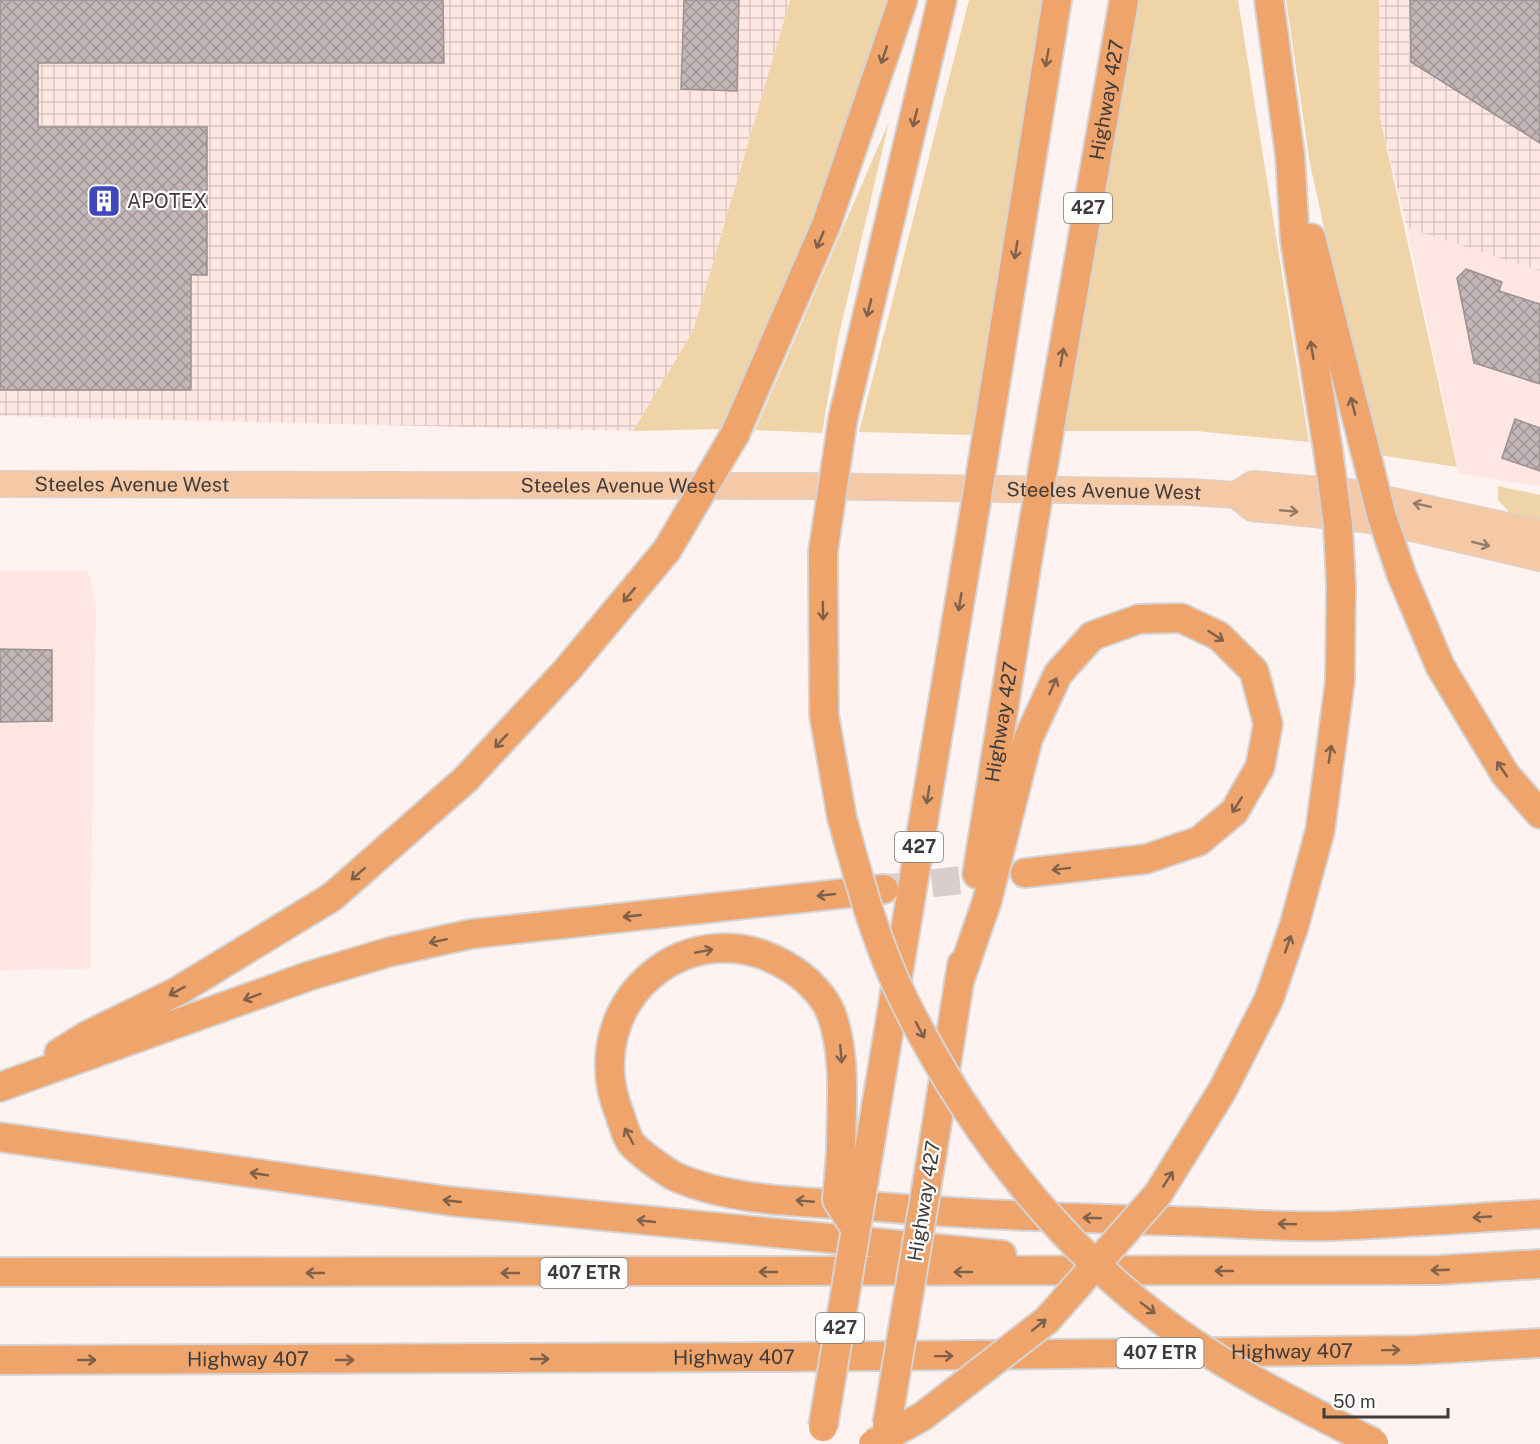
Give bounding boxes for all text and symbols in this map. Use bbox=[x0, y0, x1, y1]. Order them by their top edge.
street label: Highway 427 bbox=[1084, 38, 1129, 162]
one-way arrow bbox=[877, 45, 888, 64]
one-way arrow bbox=[1042, 47, 1053, 67]
one-way arrow bbox=[908, 109, 920, 128]
building icon: APOTEX bbox=[86, 183, 122, 219]
place label: APOTEX bbox=[127, 189, 207, 213]
road number: 427 bbox=[1064, 193, 1112, 223]
one-way arrow bbox=[813, 230, 825, 248]
one-way arrow bbox=[1011, 240, 1022, 259]
one-way arrow bbox=[863, 298, 875, 317]
one-way arrow bbox=[1307, 341, 1318, 361]
one-way arrow bbox=[1057, 348, 1068, 368]
one-way arrow bbox=[1347, 396, 1359, 415]
street label: Steeles Avenue West bbox=[34, 472, 230, 497]
street label: Steeles Avenue West bbox=[520, 473, 716, 498]
street label: Steeles Avenue West bbox=[1006, 477, 1202, 505]
one-way arrow bbox=[1412, 499, 1432, 510]
one-way arrow bbox=[1279, 506, 1299, 517]
one-way arrow bbox=[1472, 538, 1491, 550]
one-way arrow bbox=[623, 587, 636, 603]
one-way arrow bbox=[954, 592, 965, 612]
one-way arrow bbox=[817, 600, 829, 620]
one-way arrow bbox=[1207, 630, 1224, 643]
street label: Highway 427 bbox=[980, 660, 1023, 784]
one-way arrow bbox=[1047, 677, 1059, 695]
one-way arrow bbox=[494, 734, 508, 749]
one-way arrow bbox=[1325, 745, 1336, 765]
one-way arrow bbox=[1496, 761, 1508, 778]
one-way arrow bbox=[922, 784, 933, 804]
one-way arrow bbox=[1231, 796, 1243, 813]
road number: 427 bbox=[895, 832, 943, 862]
one-way arrow bbox=[1051, 864, 1071, 875]
one-way arrow bbox=[351, 867, 366, 881]
one-way arrow bbox=[816, 890, 836, 901]
one-way arrow bbox=[622, 911, 642, 922]
one-way arrow bbox=[1283, 935, 1294, 954]
one-way arrow bbox=[429, 936, 449, 947]
one-way arrow bbox=[694, 945, 713, 956]
one-way arrow bbox=[169, 985, 186, 997]
one-way arrow bbox=[243, 992, 262, 1003]
one-way arrow bbox=[915, 1020, 926, 1038]
one-way arrow bbox=[836, 1044, 847, 1063]
one-way arrow bbox=[623, 1128, 635, 1145]
street label: Highway 427 bbox=[903, 1139, 945, 1263]
one-way arrow bbox=[250, 1169, 269, 1180]
one-way arrow bbox=[1162, 1171, 1174, 1188]
one-way arrow bbox=[443, 1195, 463, 1206]
one-way arrow bbox=[795, 1195, 815, 1206]
one-way arrow bbox=[1082, 1212, 1102, 1224]
one-way arrow bbox=[1472, 1212, 1492, 1223]
one-way arrow bbox=[637, 1215, 657, 1226]
one-way arrow bbox=[1277, 1219, 1297, 1230]
road number: 407 ETR bbox=[540, 1258, 628, 1288]
one-way arrow bbox=[1430, 1264, 1450, 1276]
one-way arrow bbox=[1214, 1265, 1234, 1277]
one-way arrow bbox=[759, 1266, 779, 1278]
one-way arrow bbox=[954, 1266, 974, 1278]
one-way arrow bbox=[306, 1267, 326, 1279]
one-way arrow bbox=[501, 1267, 521, 1279]
one-way arrow bbox=[1140, 1302, 1156, 1314]
road number: 427 bbox=[816, 1313, 864, 1343]
one-way arrow bbox=[1031, 1319, 1047, 1332]
road number: 407 ETR bbox=[1116, 1338, 1204, 1368]
street label: Highway 407 bbox=[1231, 1339, 1353, 1364]
one-way arrow bbox=[1381, 1344, 1401, 1356]
street label: Highway 407 bbox=[673, 1345, 795, 1369]
street label: Highway 407 bbox=[187, 1347, 309, 1371]
one-way arrow bbox=[934, 1350, 954, 1361]
one-way arrow bbox=[529, 1353, 549, 1365]
one-way arrow bbox=[76, 1354, 96, 1366]
one-way arrow bbox=[334, 1354, 354, 1366]
scale bar bbox=[1324, 1381, 1448, 1419]
text: 50 m bbox=[1333, 1391, 1376, 1412]

